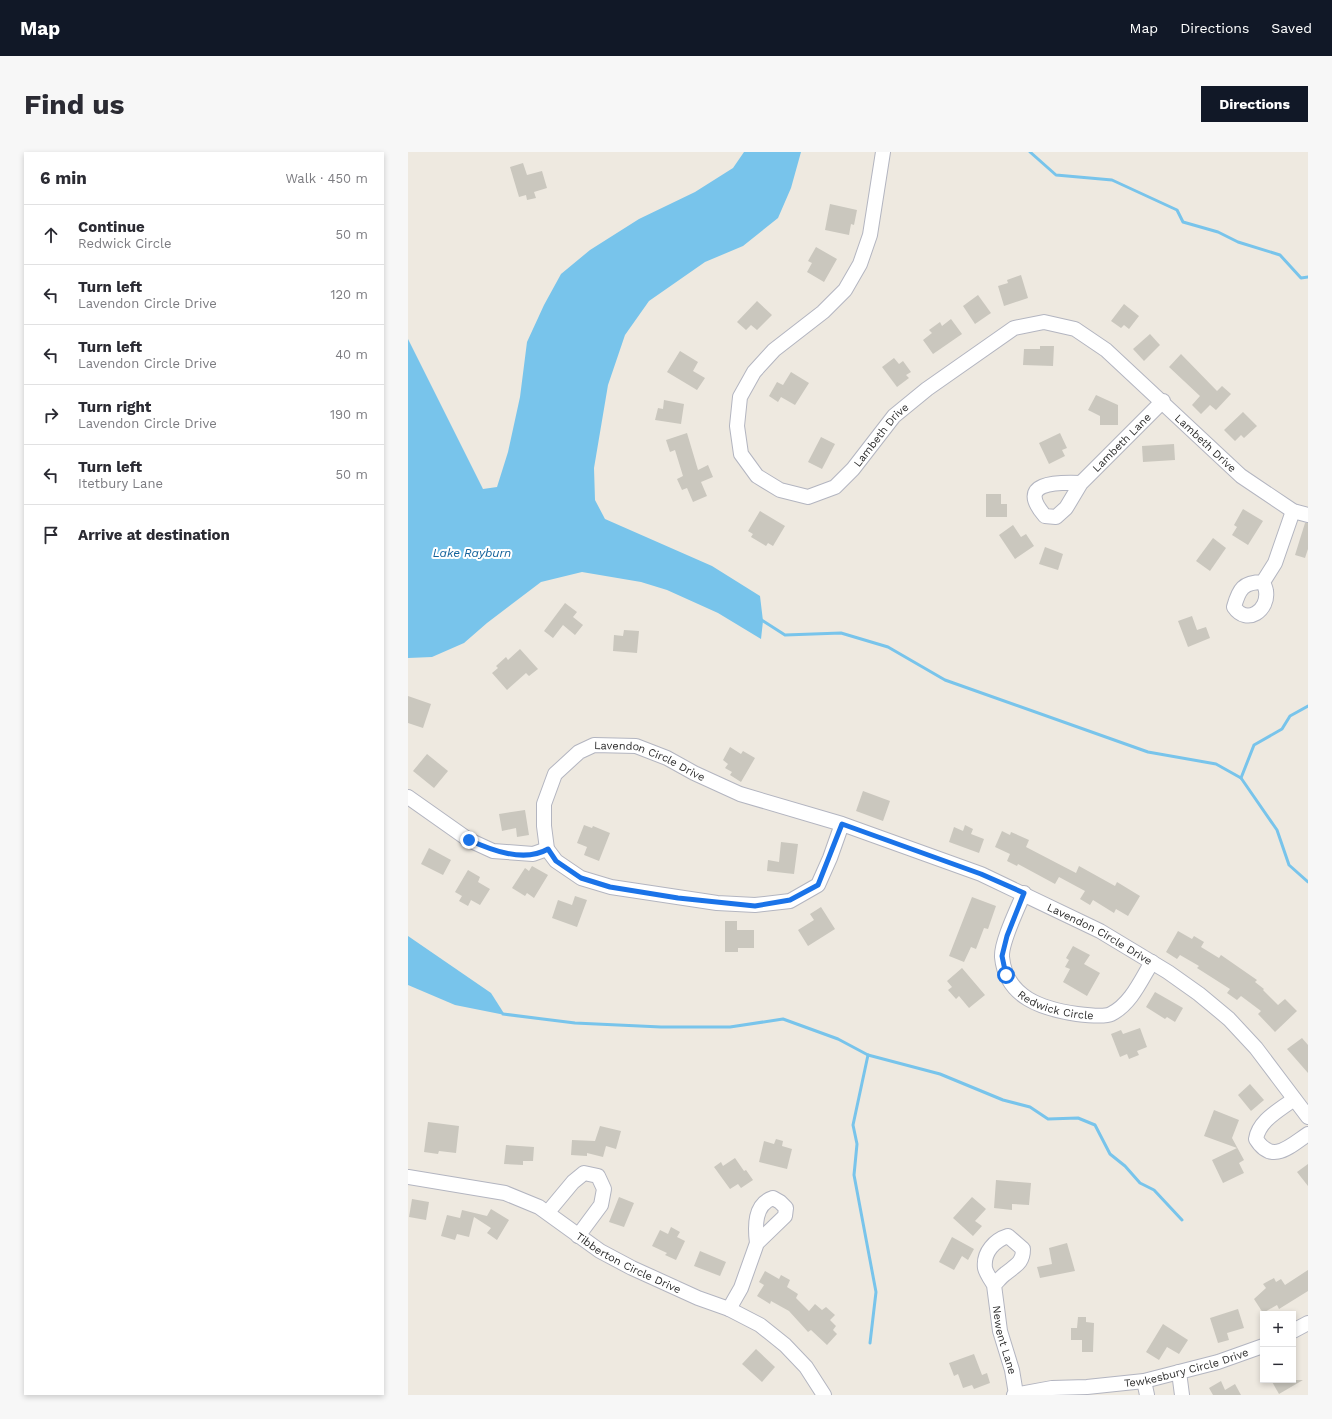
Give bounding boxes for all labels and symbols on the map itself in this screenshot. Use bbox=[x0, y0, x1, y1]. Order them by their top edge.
street label: Lambeth Drive bbox=[851, 401, 911, 470]
street label: Lambeth Lane bbox=[1090, 411, 1154, 475]
street label: Lambeth Drive bbox=[1172, 412, 1239, 475]
water label: Lake Rayburn bbox=[433, 546, 511, 560]
street label: Lavendon Circle Drive bbox=[594, 739, 707, 784]
route end bbox=[460, 831, 478, 849]
street label: Lavendon Circle Drive bbox=[1045, 901, 1154, 968]
route start bbox=[997, 966, 1015, 984]
street label: Redwick Circle bbox=[1015, 988, 1094, 1022]
street label: Tibberton Circle Drive bbox=[573, 1230, 683, 1296]
street label: Newent Lane bbox=[990, 1305, 1019, 1375]
street label: Tewkesbury Circle Drive bbox=[1123, 1346, 1250, 1390]

